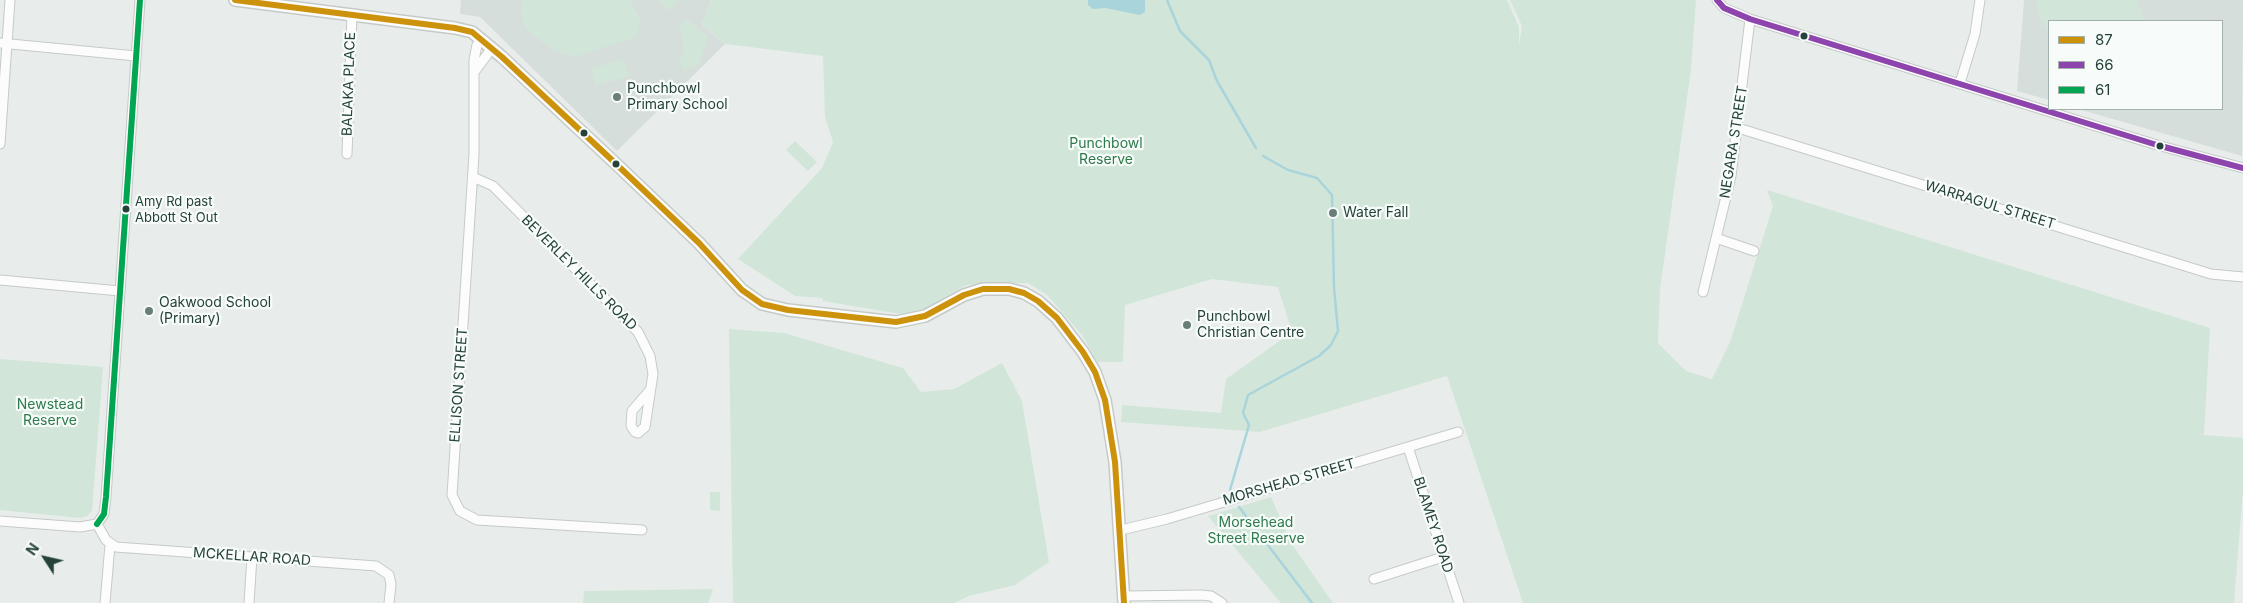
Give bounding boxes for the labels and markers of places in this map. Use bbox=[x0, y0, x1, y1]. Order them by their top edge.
unlabelled marker bbox=[1799, 31, 1809, 41]
place label: Punchbowl Primary School bbox=[627, 81, 728, 114]
marker: Punchbowl Primary School bbox=[611, 91, 623, 103]
unlabelled marker bbox=[579, 128, 589, 138]
unlabelled marker bbox=[2155, 141, 2165, 151]
unlabelled marker bbox=[611, 159, 621, 169]
place label: Amy Rd past Abbott St Out bbox=[135, 194, 218, 225]
marker: Amy Rd past Abbott St Out bbox=[121, 204, 131, 214]
place label: Water Fall bbox=[1343, 205, 1408, 221]
marker: Water Fall bbox=[1327, 207, 1339, 219]
place label: Oakwood School (Primary) bbox=[159, 295, 271, 328]
marker: Oakwood School (Primary) bbox=[143, 305, 155, 317]
place label: Punchbowl Christian Centre bbox=[1197, 309, 1304, 342]
marker: Punchbowl Christian Centre bbox=[1181, 319, 1193, 331]

